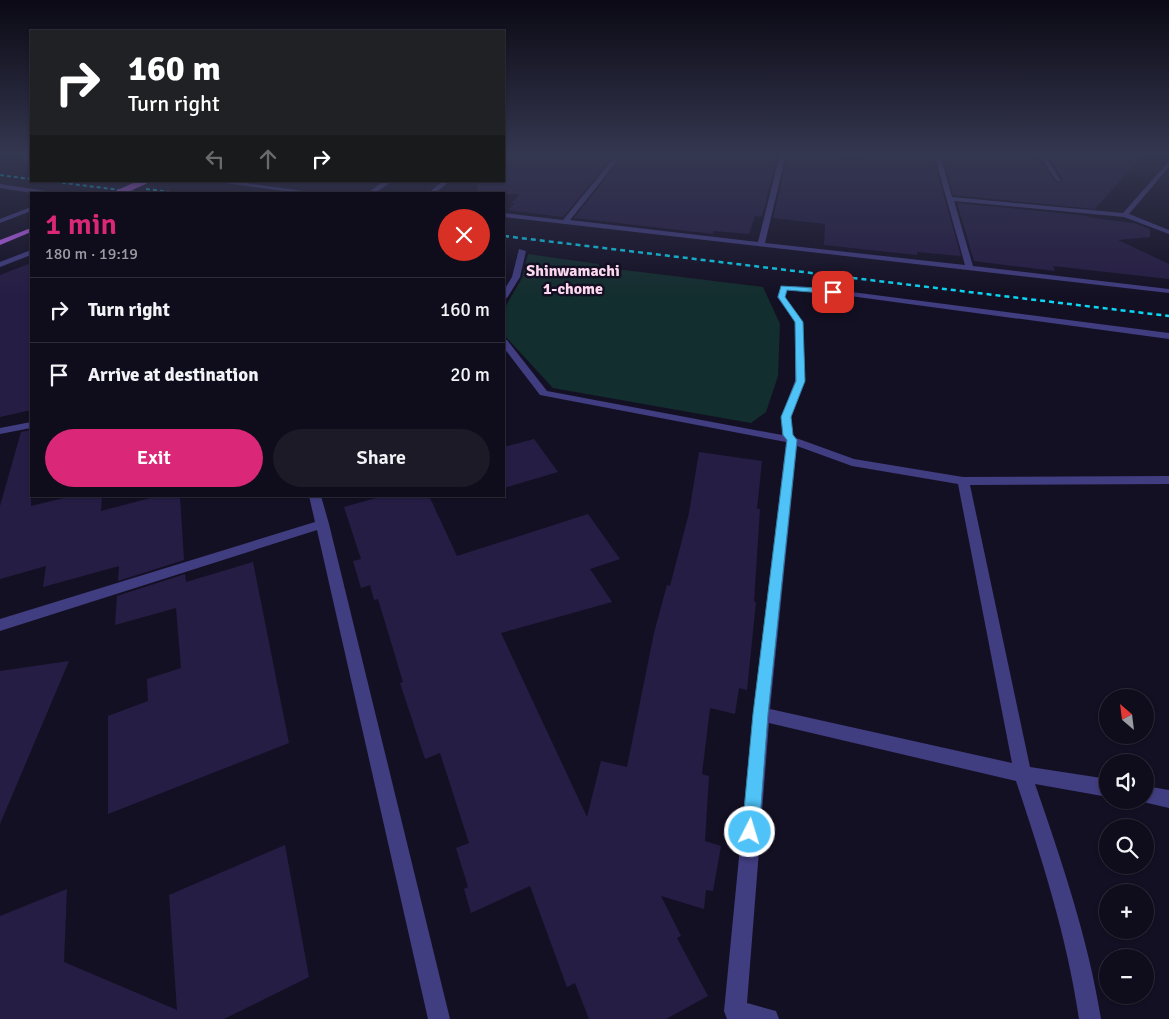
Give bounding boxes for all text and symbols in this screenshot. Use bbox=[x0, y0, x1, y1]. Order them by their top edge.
text: 160 m bbox=[128, 47, 221, 90]
icon: right bbox=[45, 50, 110, 115]
text: Turn right bbox=[128, 90, 220, 117]
icon: left bbox=[201, 145, 229, 173]
icon: ahead bbox=[254, 145, 282, 173]
icon: right bbox=[307, 145, 335, 173]
text: 1 min bbox=[45, 206, 117, 243]
button: close bbox=[438, 209, 490, 261]
text: 180 m · 19:19 bbox=[45, 244, 138, 264]
district label: Shinwamachi 1-chome bbox=[526, 261, 620, 299]
pin bbox=[812, 271, 854, 313]
icon: arrive bbox=[819, 278, 847, 306]
icon: right bbox=[45, 296, 73, 324]
text: Turn right bbox=[88, 298, 170, 322]
text: 160 m bbox=[440, 298, 490, 322]
icon: arrive bbox=[45, 361, 73, 389]
text: Arrive at destination bbox=[88, 363, 259, 387]
text: 20 m bbox=[450, 363, 490, 387]
button: Exit bbox=[45, 429, 263, 487]
button: Share bbox=[273, 429, 490, 487]
north arrow bbox=[1099, 689, 1154, 744]
map controls bbox=[1099, 689, 1154, 1004]
button: sound bbox=[1099, 754, 1154, 809]
position arrow bbox=[723, 805, 775, 857]
button: search bbox=[1099, 819, 1154, 874]
button: + bbox=[1099, 884, 1154, 939]
button: − bbox=[1099, 949, 1154, 1004]

